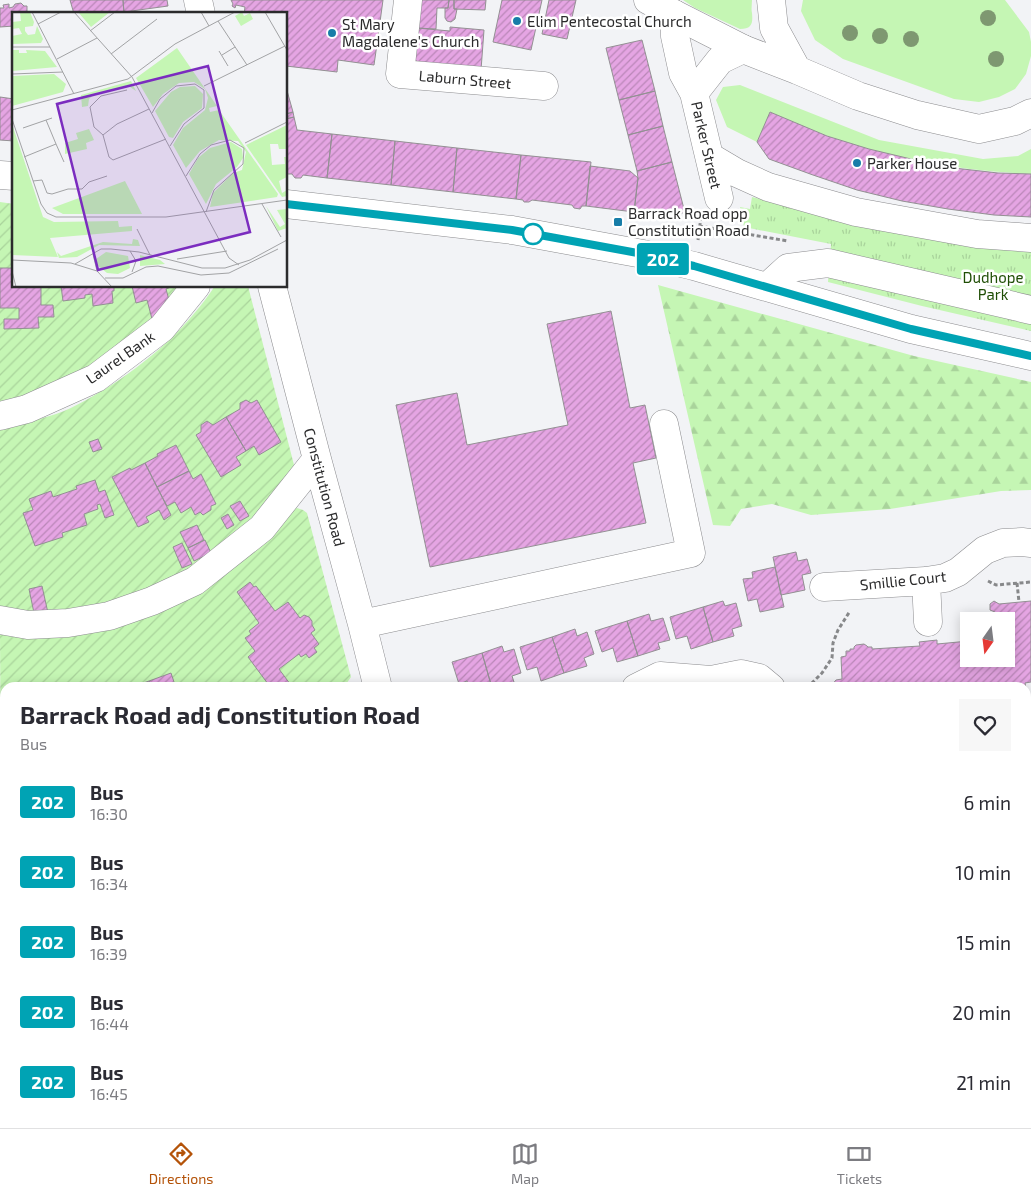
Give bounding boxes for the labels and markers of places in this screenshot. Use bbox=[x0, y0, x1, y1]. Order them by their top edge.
place label: Elim Pentecostal Church bbox=[527, 12, 692, 30]
place label: St Mary Magdalene's Church bbox=[342, 15, 480, 50]
marker: Elim Pentecostal Church bbox=[511, 15, 523, 27]
marker: St Mary Magdalene's Church bbox=[326, 27, 338, 39]
place label: Parker House bbox=[867, 154, 957, 172]
marker: Parker House bbox=[851, 157, 863, 169]
place label: Barrack Road opp Constitution Road bbox=[628, 204, 750, 239]
marker: Barrack Road opp Constitution Road bbox=[612, 216, 624, 228]
unlabelled marker bbox=[522, 223, 544, 245]

